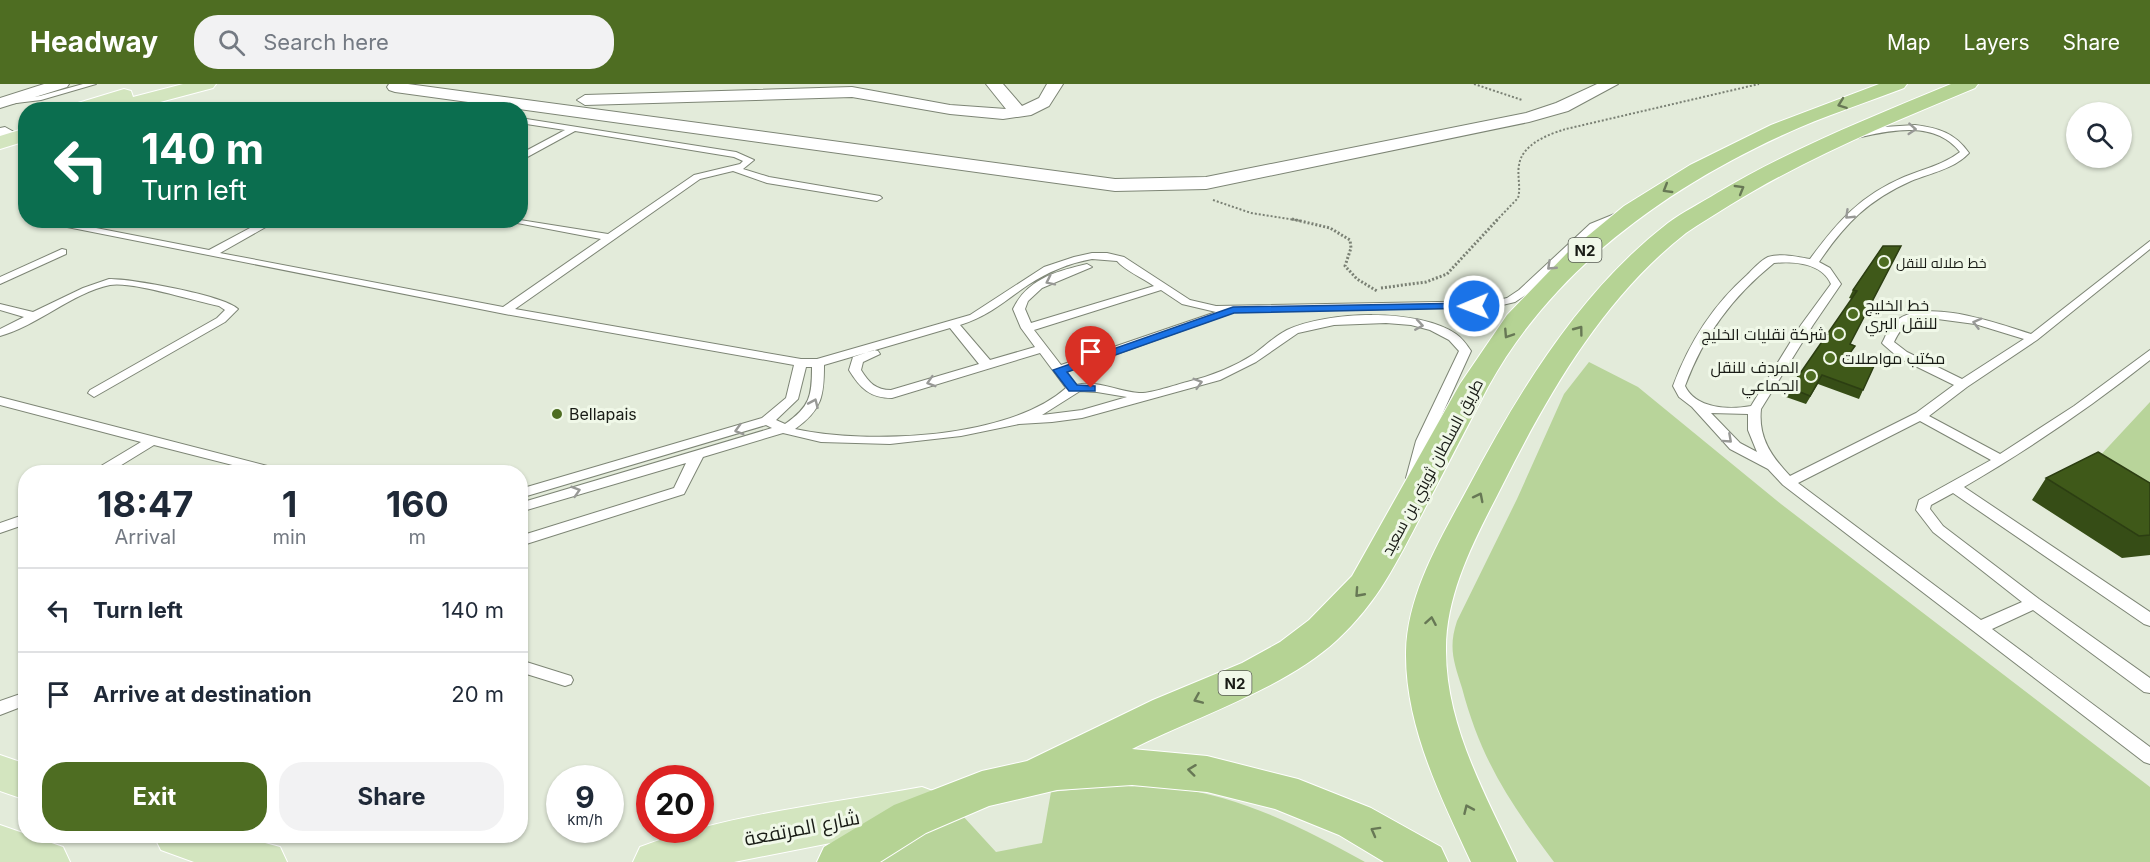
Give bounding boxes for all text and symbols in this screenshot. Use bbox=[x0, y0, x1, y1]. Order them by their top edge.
search box bbox=[194, 15, 614, 69]
text: Headway bbox=[30, 25, 158, 59]
icon: search bbox=[215, 26, 248, 59]
text: Search here bbox=[263, 29, 389, 55]
text: Map bbox=[1887, 30, 1931, 55]
text: Layers bbox=[1964, 30, 2030, 55]
text: Share bbox=[2063, 30, 2120, 55]
one-way arrow bbox=[1837, 97, 1848, 110]
map controls bbox=[2066, 102, 2132, 168]
button: search bbox=[2066, 102, 2132, 168]
one-way arrow bbox=[1907, 122, 1916, 135]
text: 140 m bbox=[141, 123, 264, 174]
icon: left bbox=[42, 126, 120, 204]
text: Turn left bbox=[141, 174, 247, 207]
one-way arrow bbox=[1663, 181, 1673, 193]
one-way arrow bbox=[1734, 184, 1744, 196]
one-way arrow bbox=[1845, 208, 1856, 219]
road number: N2 bbox=[1568, 238, 1602, 262]
place label: خط صلاله للنقل bbox=[1896, 254, 1987, 271]
marker: خط صلاله للنقل bbox=[1877, 255, 1891, 269]
one-way arrow bbox=[1547, 259, 1557, 270]
one-way arrow bbox=[1045, 273, 1056, 285]
position arrow bbox=[1442, 274, 1506, 338]
place label: خط الخليج للنقل البري bbox=[1865, 295, 1937, 337]
marker: خط الخليج للنقل البري bbox=[1846, 307, 1860, 321]
one-way arrow bbox=[1414, 318, 1423, 330]
one-way arrow bbox=[1972, 318, 1982, 330]
place label: شركة نقليات الخليج bbox=[1702, 324, 1827, 346]
pin bbox=[1065, 326, 1116, 388]
one-way arrow bbox=[1571, 326, 1582, 337]
one-way arrow bbox=[1505, 327, 1516, 338]
marker: شركة نقليات الخليج bbox=[1832, 327, 1846, 341]
icon: arrive bbox=[1074, 335, 1107, 368]
place label: مكتب مواصلات bbox=[1842, 348, 1945, 368]
marker: مكتب مواصلات bbox=[1823, 351, 1837, 365]
place label: المردف للنقل الجماعي bbox=[1711, 357, 1799, 399]
marker: المردف للنقل الجماعي bbox=[1804, 369, 1818, 383]
one-way arrow bbox=[926, 375, 937, 387]
street label: طريق السلطان ثويني بن سعيد bbox=[1377, 375, 1491, 561]
one-way arrow bbox=[1192, 378, 1202, 390]
one-way arrow bbox=[806, 398, 818, 409]
place label: Bellapais bbox=[569, 404, 637, 424]
marker: Bellapais bbox=[550, 407, 564, 421]
one-way arrow bbox=[734, 423, 745, 435]
one-way arrow bbox=[1721, 432, 1732, 443]
text: 18:47 bbox=[97, 482, 193, 526]
text: 1 bbox=[282, 482, 297, 526]
text: 160 bbox=[386, 482, 449, 526]
one-way arrow bbox=[571, 486, 581, 498]
one-way arrow bbox=[1472, 493, 1483, 504]
text: Arrival bbox=[114, 525, 176, 549]
text: min bbox=[272, 525, 307, 549]
text: m bbox=[409, 525, 426, 549]
one-way arrow bbox=[1355, 586, 1366, 597]
icon: left bbox=[42, 594, 75, 627]
text: Turn left bbox=[93, 597, 183, 623]
text: 140 m bbox=[442, 597, 504, 623]
one-way arrow bbox=[1424, 617, 1437, 627]
road number: N2 bbox=[1218, 671, 1252, 695]
icon: arrive bbox=[42, 678, 75, 711]
text: Arrive at destination bbox=[93, 681, 312, 707]
text: 20 m bbox=[451, 681, 504, 707]
one-way arrow bbox=[1194, 692, 1205, 704]
button: Exit bbox=[42, 762, 267, 831]
button: Share bbox=[279, 762, 504, 831]
one-way arrow bbox=[1187, 764, 1196, 776]
speed limit sign: 20 bbox=[636, 765, 714, 843]
text: 9 bbox=[575, 779, 595, 815]
street label: شارع المرتفعة bbox=[742, 805, 862, 853]
one-way arrow bbox=[1464, 805, 1476, 816]
text: km/h bbox=[567, 810, 603, 829]
one-way arrow bbox=[1371, 827, 1382, 838]

